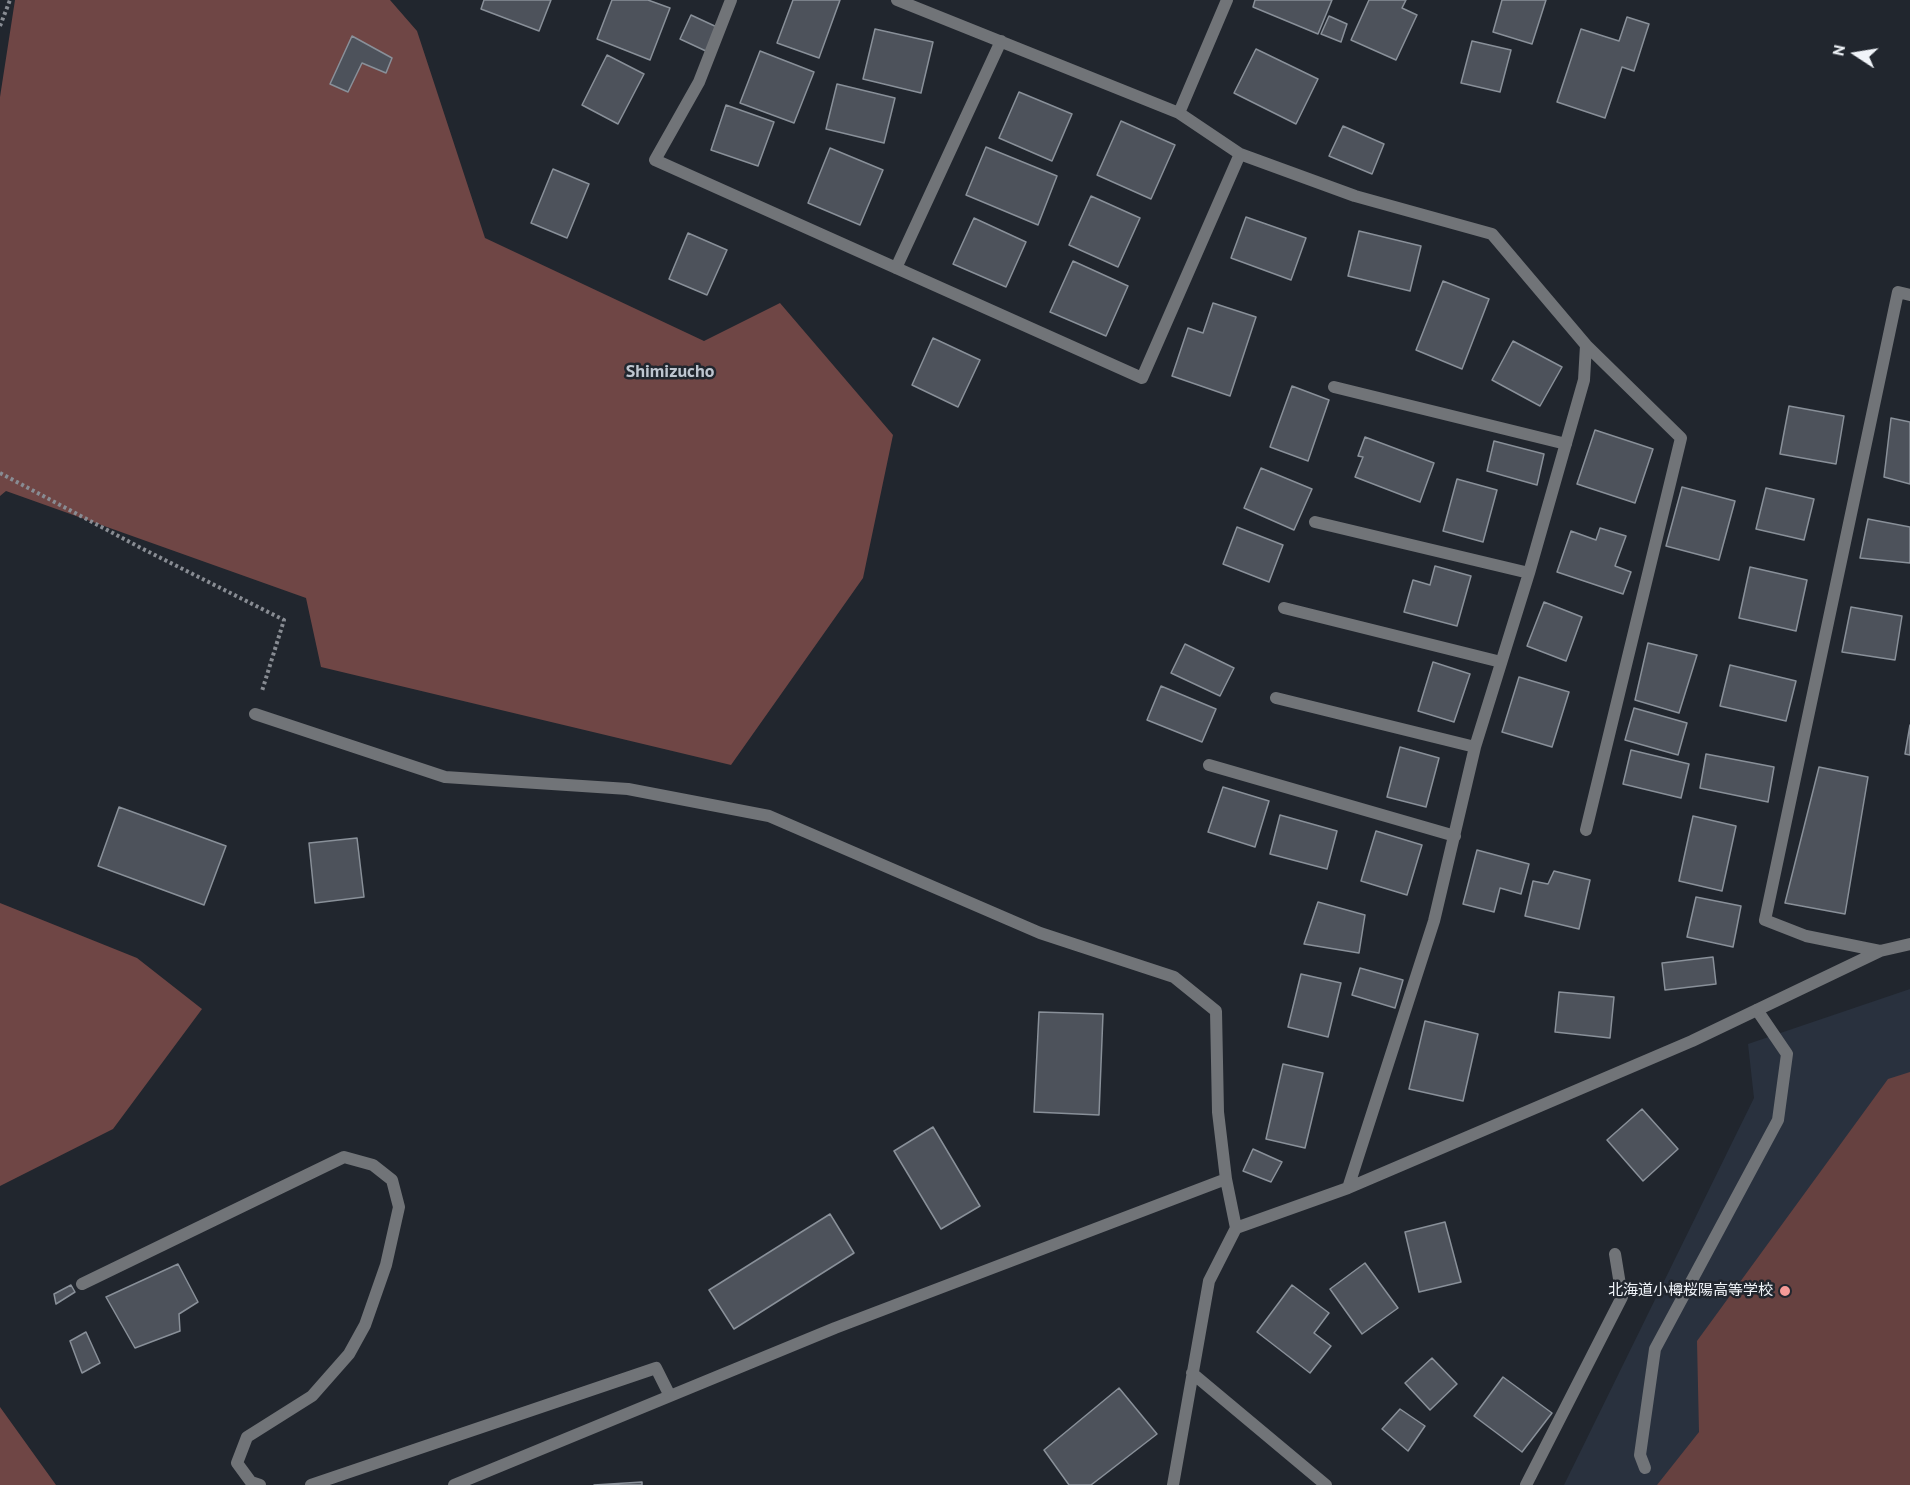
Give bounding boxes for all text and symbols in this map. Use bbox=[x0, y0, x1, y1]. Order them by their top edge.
north arrow bbox=[1826, 24, 1886, 84]
text: N bbox=[1828, 43, 1849, 57]
district label: Shimizucho bbox=[626, 361, 714, 383]
place label: 北海道小樽桜陽高等学校 bbox=[1608, 1282, 1773, 1300]
marker: 北海道小樽桜陽高等学校 bbox=[1778, 1284, 1792, 1298]

